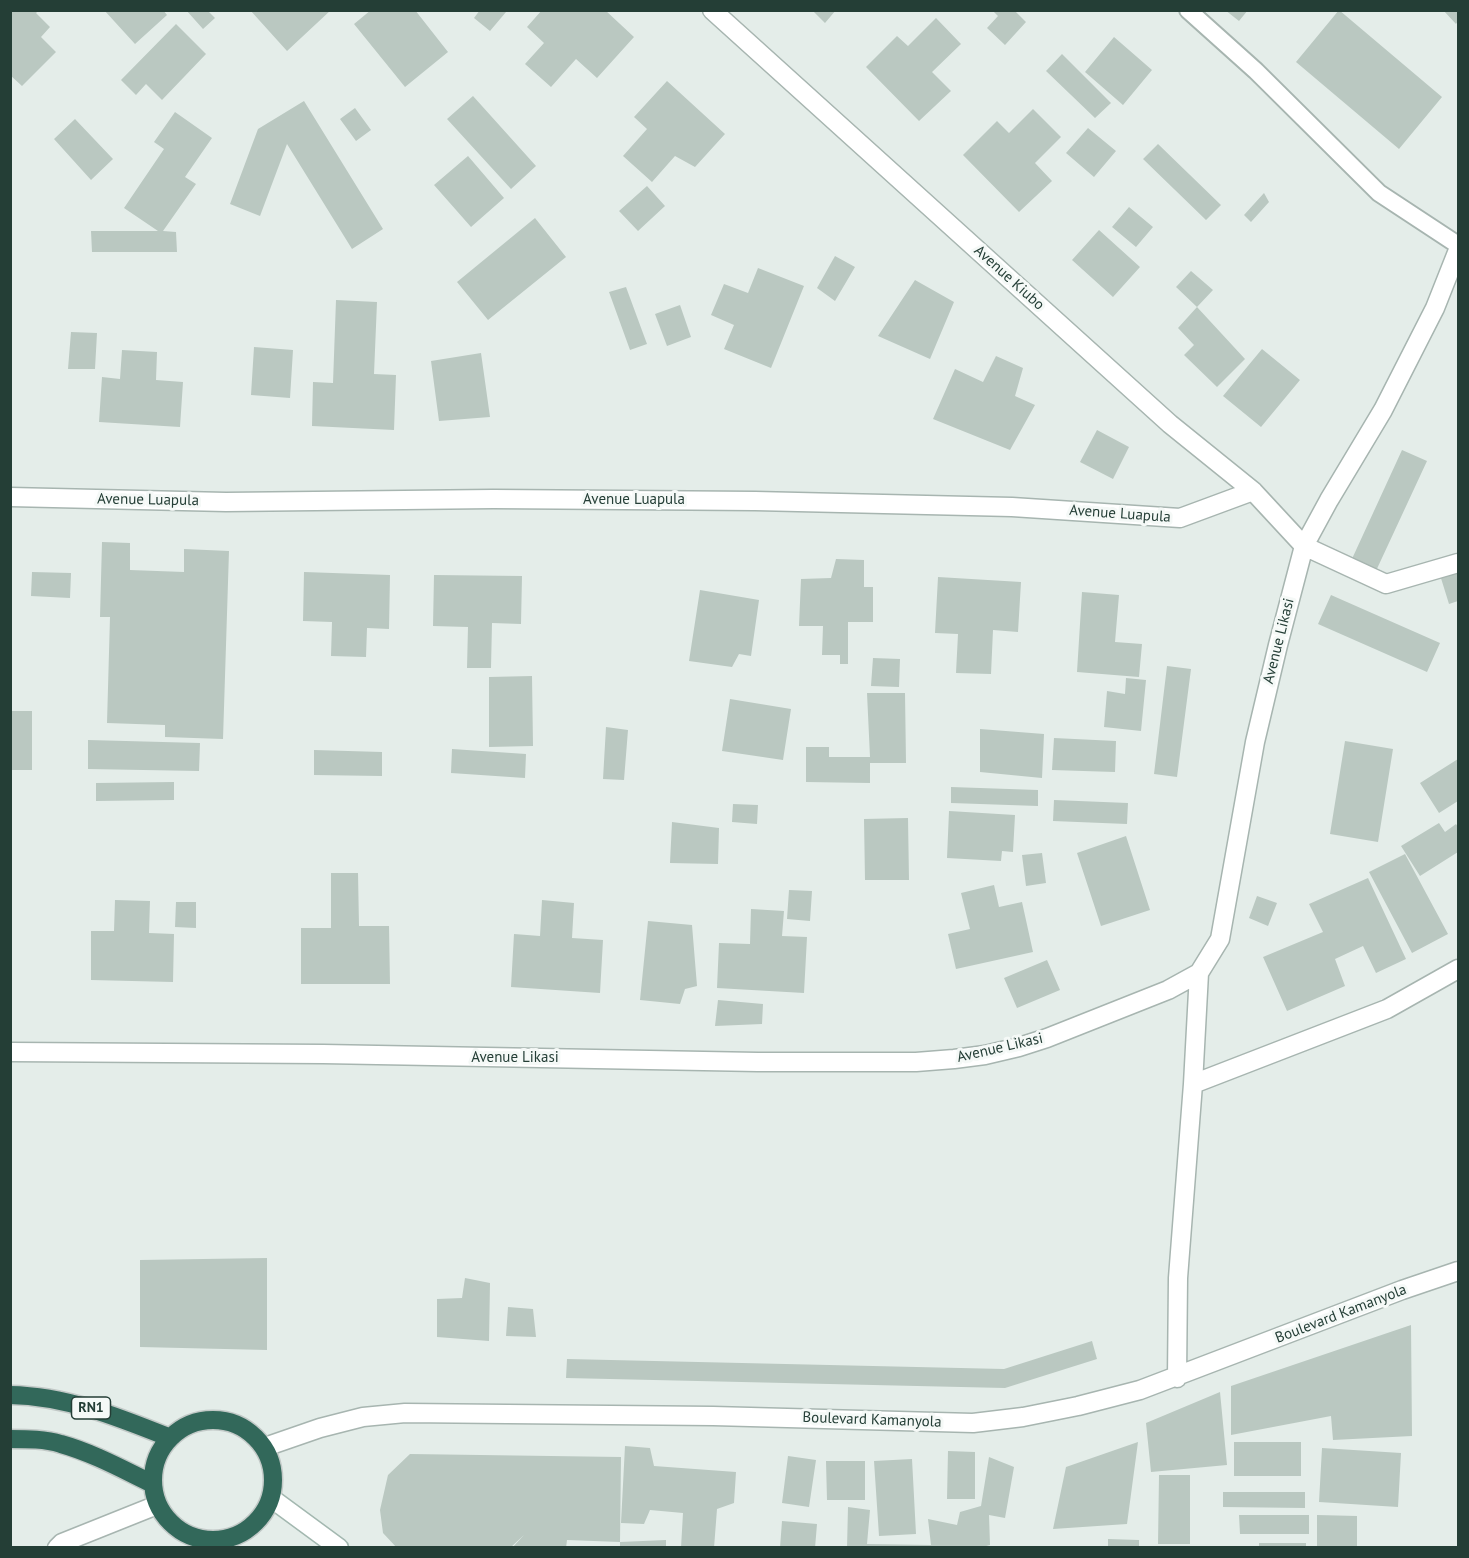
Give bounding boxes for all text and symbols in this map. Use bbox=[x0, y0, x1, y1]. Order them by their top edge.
street label: Avenue Kiubo bbox=[970, 242, 1048, 314]
street label: Avenue Luapula bbox=[97, 490, 199, 510]
street label: Avenue Luapula bbox=[583, 491, 685, 509]
street label: Avenue Luapula bbox=[1069, 501, 1171, 527]
street label: Avenue Likasi bbox=[1260, 596, 1298, 686]
street label: Avenue Likasi bbox=[955, 1029, 1045, 1067]
street label: Avenue Likasi bbox=[471, 1049, 559, 1067]
street label: Boulevard Kamanyola bbox=[1273, 1281, 1409, 1347]
road number: RN1 bbox=[72, 1397, 110, 1419]
street label: Boulevard Kamanyola bbox=[802, 1409, 942, 1431]

